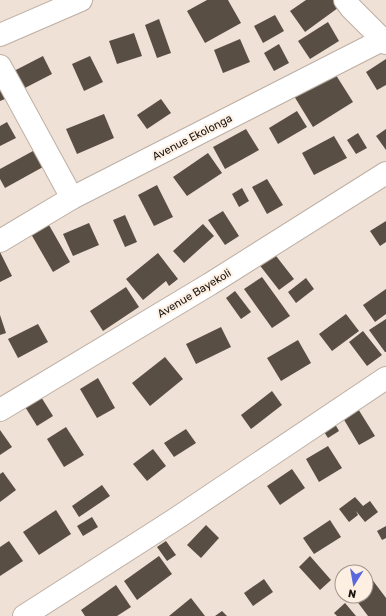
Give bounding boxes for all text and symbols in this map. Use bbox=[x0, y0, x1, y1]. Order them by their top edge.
street label: Avenue Ekolonga bbox=[150, 112, 234, 163]
street label: Avenue Bayekoli bbox=[155, 266, 233, 321]
north arrow bbox=[334, 564, 374, 604]
text: N bbox=[347, 586, 357, 600]

